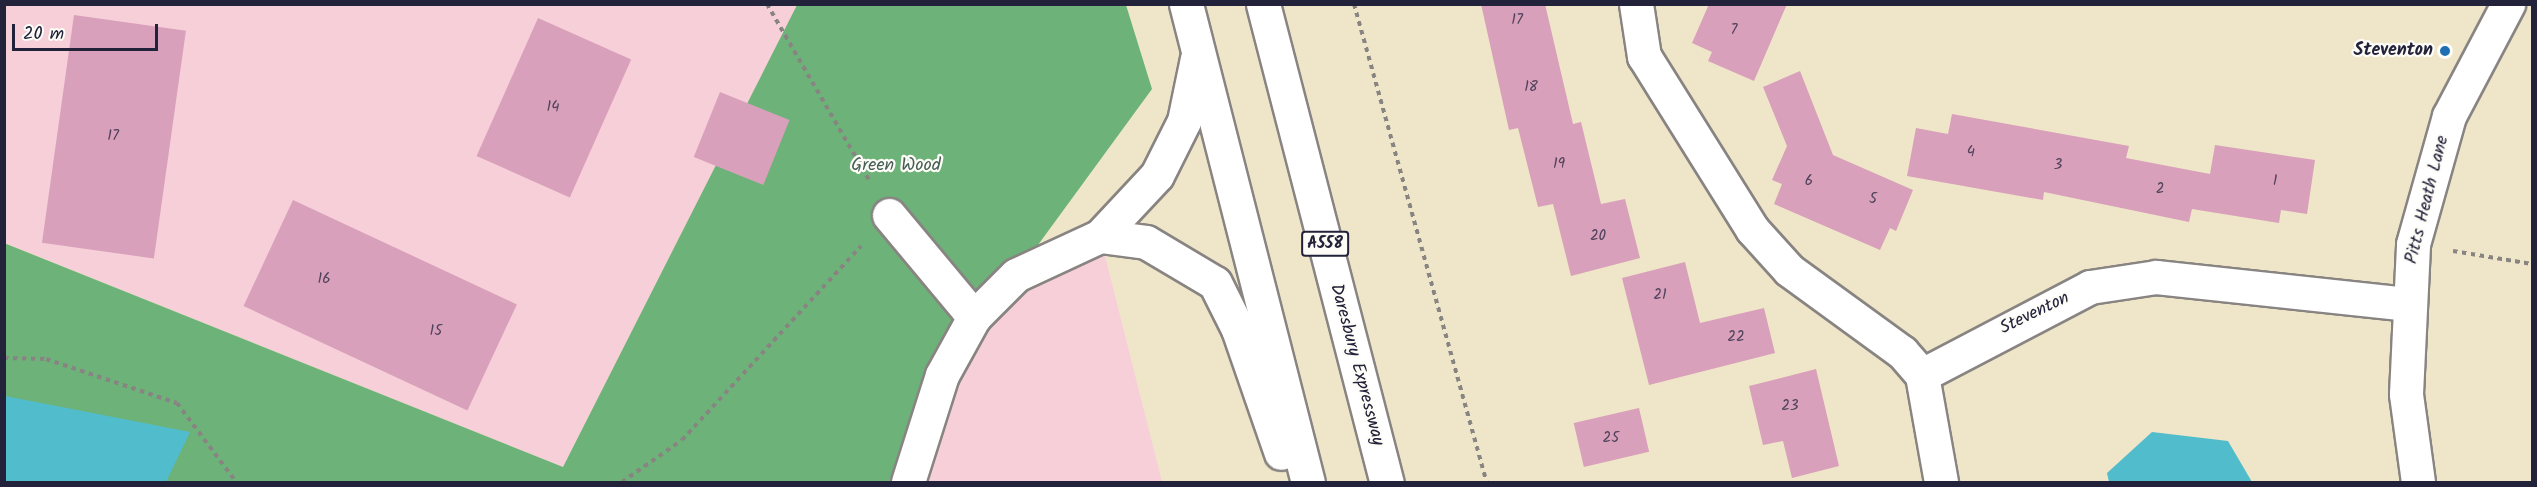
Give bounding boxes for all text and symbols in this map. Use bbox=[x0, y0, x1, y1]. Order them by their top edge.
scale bar bbox=[15, 12, 160, 50]
house number: 17 bbox=[1511, 12, 1523, 30]
text: 20 m bbox=[23, 20, 64, 49]
house number: 7 bbox=[1731, 22, 1737, 40]
place label: Steventon bbox=[2354, 40, 2433, 62]
marker: Steventon bbox=[2438, 44, 2452, 58]
house number: 18 bbox=[1524, 79, 1538, 97]
house number: 14 bbox=[547, 99, 559, 117]
house number: 17 bbox=[107, 128, 119, 146]
street label: Pitts Heath Lane bbox=[2402, 134, 2454, 266]
house number: 4 bbox=[1967, 144, 1975, 162]
park label: Green Wood bbox=[851, 155, 941, 177]
house number: 19 bbox=[1553, 156, 1565, 174]
house number: 3 bbox=[2054, 157, 2062, 175]
house number: 6 bbox=[1805, 173, 1813, 191]
house number: 1 bbox=[2273, 173, 2277, 191]
house number: 2 bbox=[2156, 181, 2164, 199]
house number: 5 bbox=[1869, 191, 1877, 209]
house number: 20 bbox=[1590, 228, 1606, 246]
road number: A558 bbox=[1301, 231, 1349, 257]
house number: 16 bbox=[317, 271, 331, 289]
street label: Daresbury Expressway bbox=[1324, 282, 1388, 448]
house number: 21 bbox=[1653, 287, 1667, 305]
street label: Steventon bbox=[1997, 288, 2073, 340]
house number: 15 bbox=[430, 323, 442, 341]
house number: 22 bbox=[1727, 329, 1745, 347]
house number: 23 bbox=[1781, 398, 1799, 416]
house number: 25 bbox=[1603, 430, 1619, 448]

